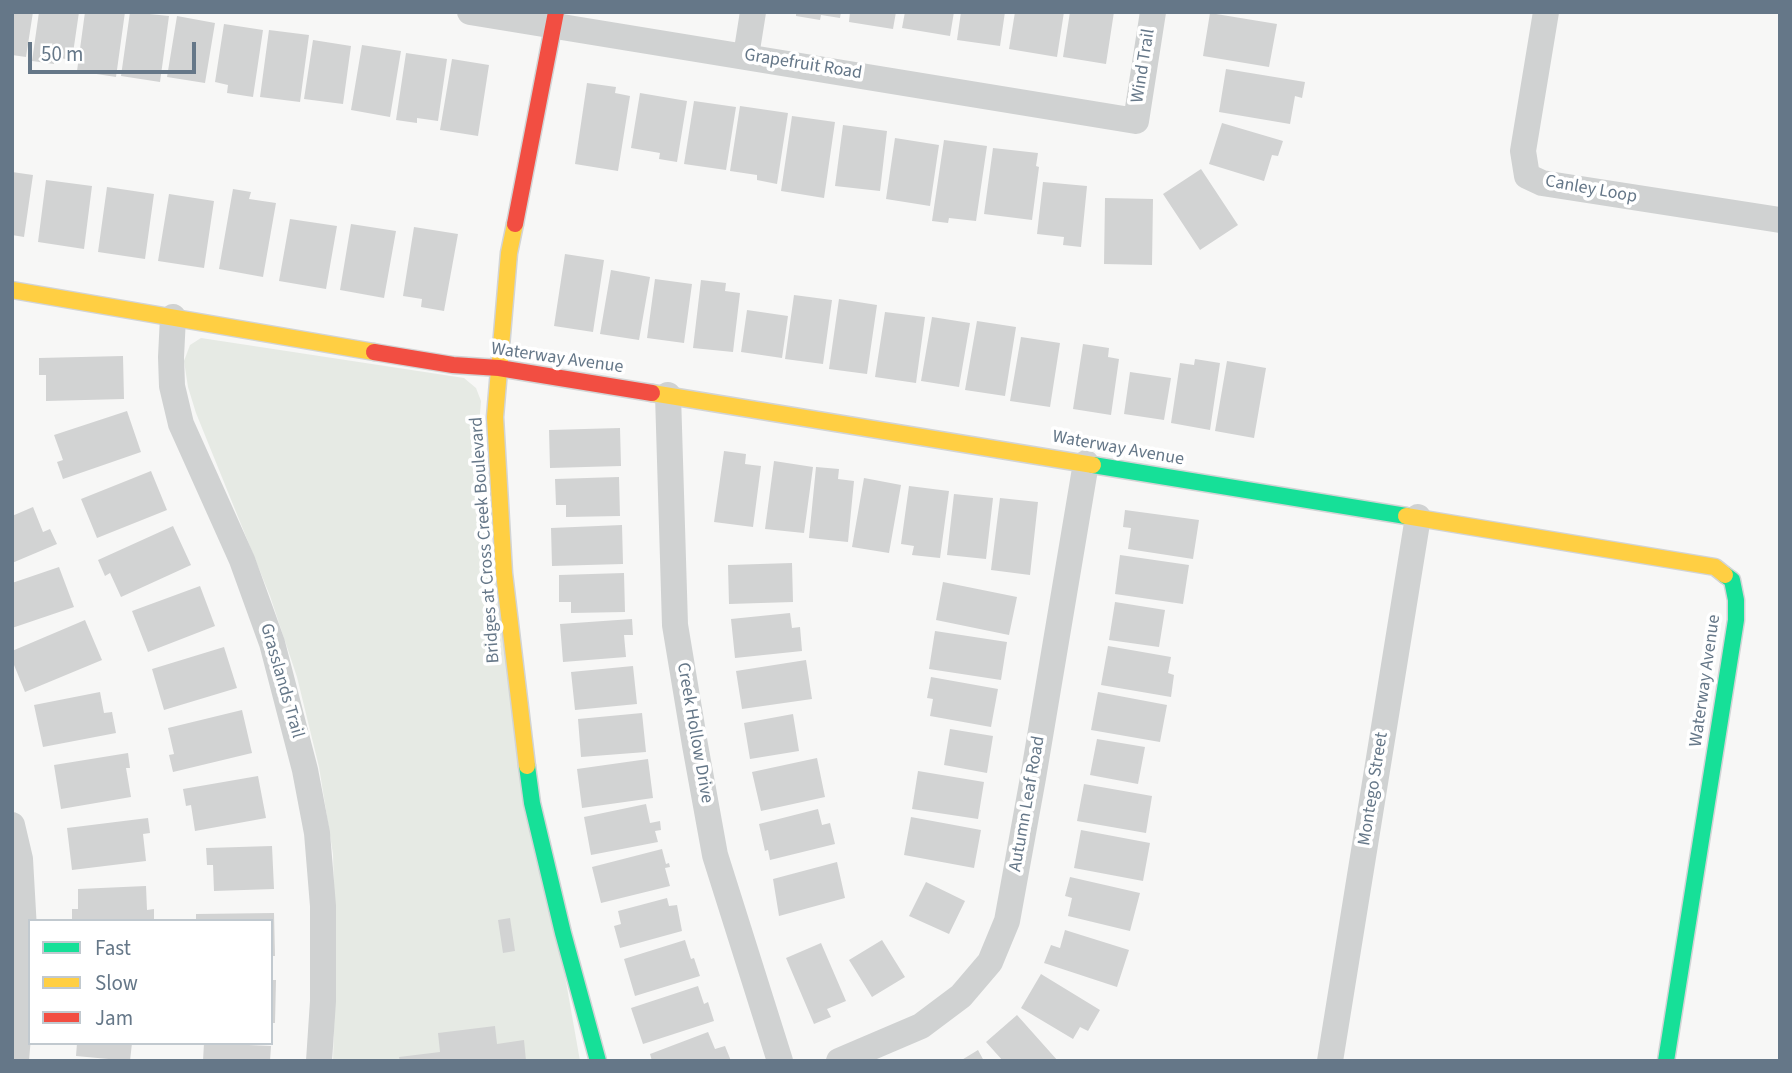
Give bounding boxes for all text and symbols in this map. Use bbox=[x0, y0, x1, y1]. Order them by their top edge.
street label: Wind Trail bbox=[1127, 27, 1161, 105]
scale bar bbox=[32, 28, 200, 72]
text: 50 m bbox=[41, 39, 83, 69]
street label: Grapefruit Road bbox=[743, 45, 863, 85]
street label: Canley Loop bbox=[1543, 171, 1639, 209]
street label: Waterway Avenue bbox=[489, 339, 625, 379]
street label: Bridges at Cross Creek Boulevard bbox=[467, 416, 505, 664]
street label: Waterway Avenue bbox=[1050, 427, 1186, 471]
street label: Waterway Avenue bbox=[1686, 613, 1726, 749]
street label: Grasslands Trail bbox=[254, 621, 308, 741]
street label: Creek Hollow Drive bbox=[671, 661, 717, 805]
street label: Montego Street bbox=[1354, 731, 1394, 847]
street label: Autumn Leaf Road bbox=[1005, 734, 1051, 874]
legend bbox=[28, 919, 273, 1045]
text: Fast bbox=[95, 933, 131, 963]
text: Slow bbox=[95, 968, 138, 998]
text: Jam bbox=[95, 1003, 133, 1033]

